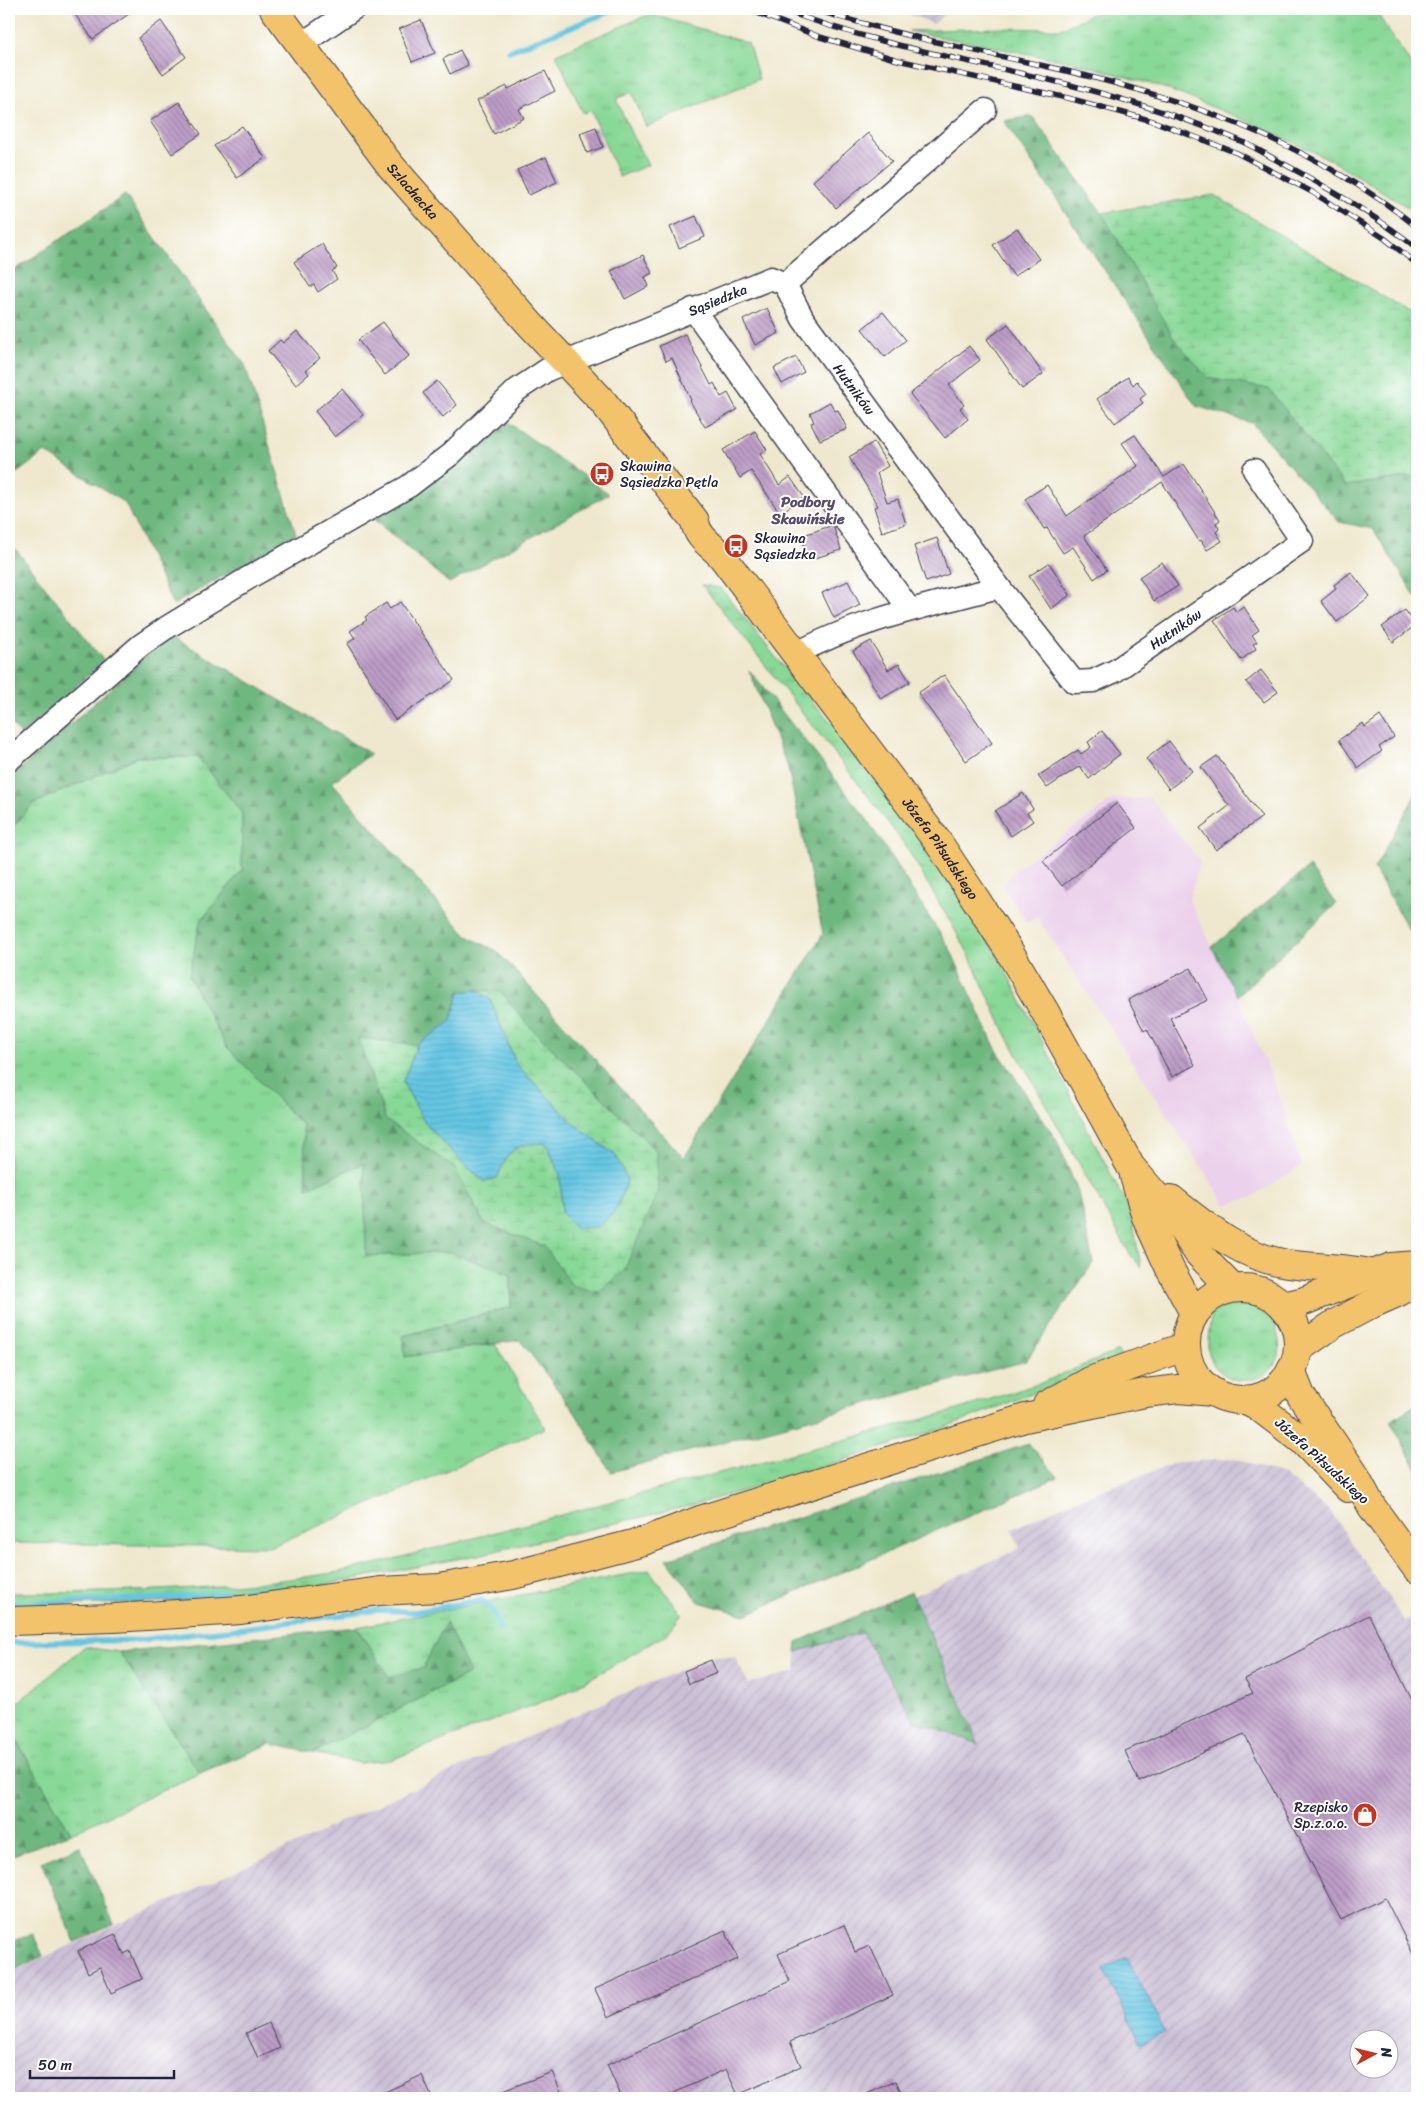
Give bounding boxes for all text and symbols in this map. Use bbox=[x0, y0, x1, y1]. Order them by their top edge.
street label: Szlachecka bbox=[381, 157, 445, 225]
street label: Sąsiedzka bbox=[684, 277, 751, 323]
street label: Hutników bbox=[827, 358, 882, 420]
place label: Skawina Sąsiedzka Pętla bbox=[620, 454, 718, 495]
bus stop icon: Skawina Sąsiedzka Pętla bbox=[589, 461, 615, 487]
district label: Podbory Skawińskie bbox=[770, 489, 845, 532]
place label: Skawina Sąsiedzka bbox=[754, 526, 816, 567]
bus stop icon: Skawina Sąsiedzka bbox=[723, 533, 749, 559]
street label: Hutników bbox=[1144, 602, 1207, 656]
street label: Józefa Piłsudskiego bbox=[895, 791, 985, 905]
street label: Józefa Piłsudskiego bbox=[1268, 1411, 1375, 1511]
place label: Rzepisko Sp.z.o.o. bbox=[1294, 1795, 1348, 1836]
shop icon: Rzepisko Sp.z.o.o. bbox=[1352, 1802, 1378, 1828]
north arrow bbox=[1348, 2030, 1398, 2080]
text: N bbox=[1373, 2045, 1399, 2059]
scale bar bbox=[30, 2047, 174, 2079]
text: 50 m bbox=[38, 2052, 73, 2078]

